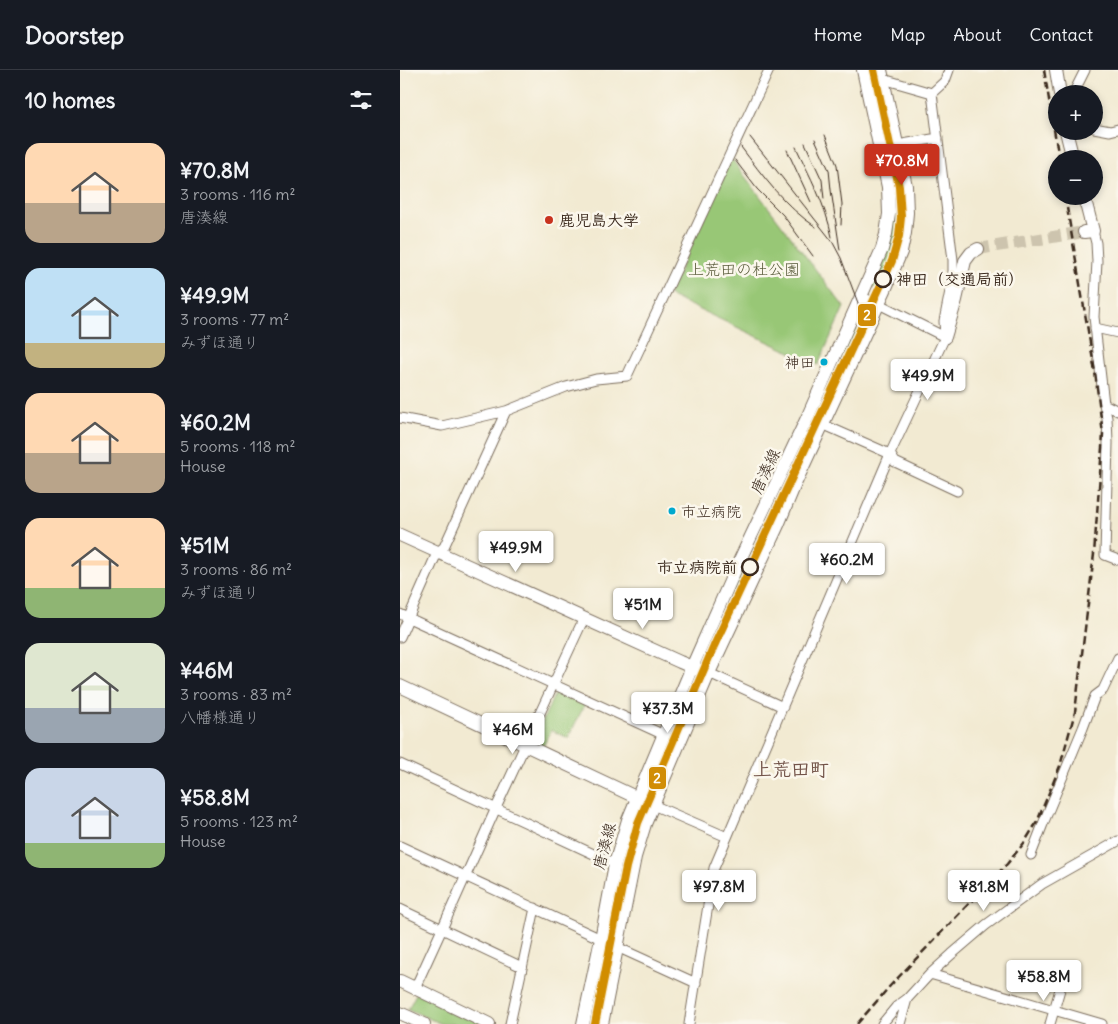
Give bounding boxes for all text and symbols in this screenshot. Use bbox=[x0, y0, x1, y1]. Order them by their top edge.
text: Doorstep bbox=[25, 20, 124, 50]
text: Home bbox=[814, 23, 862, 46]
text: Map bbox=[890, 23, 925, 46]
text: About bbox=[953, 23, 1001, 46]
text: Contact bbox=[1029, 23, 1093, 46]
map controls bbox=[1048, 85, 1103, 205]
button: + bbox=[1048, 85, 1103, 140]
icon: filters bbox=[347, 86, 375, 114]
text: 10 homes bbox=[25, 87, 115, 114]
pin: ¥70.8M bbox=[861, 144, 943, 186]
text: ¥70.8M bbox=[875, 150, 929, 170]
button: − bbox=[1048, 150, 1103, 205]
text: ¥70.8M bbox=[180, 157, 250, 184]
icon: home bbox=[65, 163, 125, 223]
text: 3 rooms · 116 m² bbox=[180, 184, 296, 204]
text: 唐湊線 bbox=[180, 207, 228, 227]
place label: 鹿児島大学 bbox=[559, 210, 639, 230]
marker: 鹿児島大学 bbox=[543, 214, 555, 226]
park label: 上荒田の杜公園 bbox=[688, 259, 800, 279]
place label: 神田（交通局前） bbox=[896, 269, 1024, 289]
marker: 神田（交通局前） bbox=[874, 270, 892, 288]
text: ¥49.9M bbox=[180, 282, 250, 309]
icon: home bbox=[65, 288, 125, 348]
line badge: 2 bbox=[857, 303, 877, 327]
text: 2 bbox=[863, 306, 871, 324]
text: 3 rooms · 77 m² bbox=[180, 309, 289, 329]
text: みずほ通り bbox=[180, 332, 259, 352]
place label: 神田 bbox=[785, 353, 815, 372]
marker: 神田 bbox=[819, 357, 829, 367]
pin: ¥49.9M bbox=[887, 358, 969, 401]
text: ¥49.9M bbox=[902, 365, 954, 385]
text: ¥60.2M bbox=[180, 409, 251, 436]
icon: home bbox=[65, 413, 125, 473]
text: 5 rooms · 118 m² bbox=[180, 436, 296, 456]
street label: 唐湊線 bbox=[746, 445, 784, 497]
text: House bbox=[180, 456, 226, 476]
place label: 市立病院 bbox=[681, 502, 741, 521]
marker: 市立病院 bbox=[667, 506, 677, 516]
pin: ¥49.9M bbox=[475, 530, 557, 573]
text: ¥51M bbox=[180, 532, 230, 559]
text: ¥49.9M bbox=[490, 537, 542, 557]
icon: home bbox=[65, 538, 125, 598]
pin: ¥60.2M bbox=[806, 542, 888, 585]
text: ¥60.2M bbox=[820, 549, 874, 569]
place label: 市立病院前 bbox=[657, 557, 737, 577]
marker: 市立病院前 bbox=[741, 558, 759, 576]
text: 3 rooms · 86 m² bbox=[180, 559, 292, 579]
text: みずほ通り bbox=[180, 582, 259, 602]
pin: ¥51M bbox=[613, 588, 673, 630]
text: ¥51M bbox=[624, 594, 662, 614]
text: ¥46M bbox=[180, 657, 234, 684]
icon: home bbox=[65, 663, 125, 723]
text: 3 rooms · 83 m² bbox=[180, 684, 292, 704]
pin: ¥37.3M bbox=[627, 692, 709, 734]
text: ¥37.3M bbox=[642, 698, 694, 718]
text: 八幡様通り bbox=[180, 707, 260, 727]
pin: ¥46M bbox=[483, 712, 543, 755]
text: ¥46M bbox=[493, 719, 533, 739]
district label: 上荒田町 bbox=[753, 757, 829, 781]
line badge: 2 bbox=[648, 766, 667, 790]
text: 2 bbox=[653, 769, 661, 787]
text: ¥58.8M bbox=[180, 784, 250, 811]
icon: home bbox=[65, 788, 125, 848]
text: 5 rooms · 123 m² bbox=[180, 811, 298, 831]
street label: 唐湊線 bbox=[588, 820, 620, 872]
text: House bbox=[180, 831, 226, 851]
pin: ¥97.8M bbox=[678, 870, 760, 912]
pin: ¥81.8M bbox=[943, 870, 1025, 912]
text: ¥97.8M bbox=[693, 876, 745, 896]
text: ¥81.8M bbox=[959, 876, 1009, 896]
pin: ¥58.8M bbox=[1003, 960, 1085, 1002]
text: ¥58.8M bbox=[1017, 966, 1071, 986]

